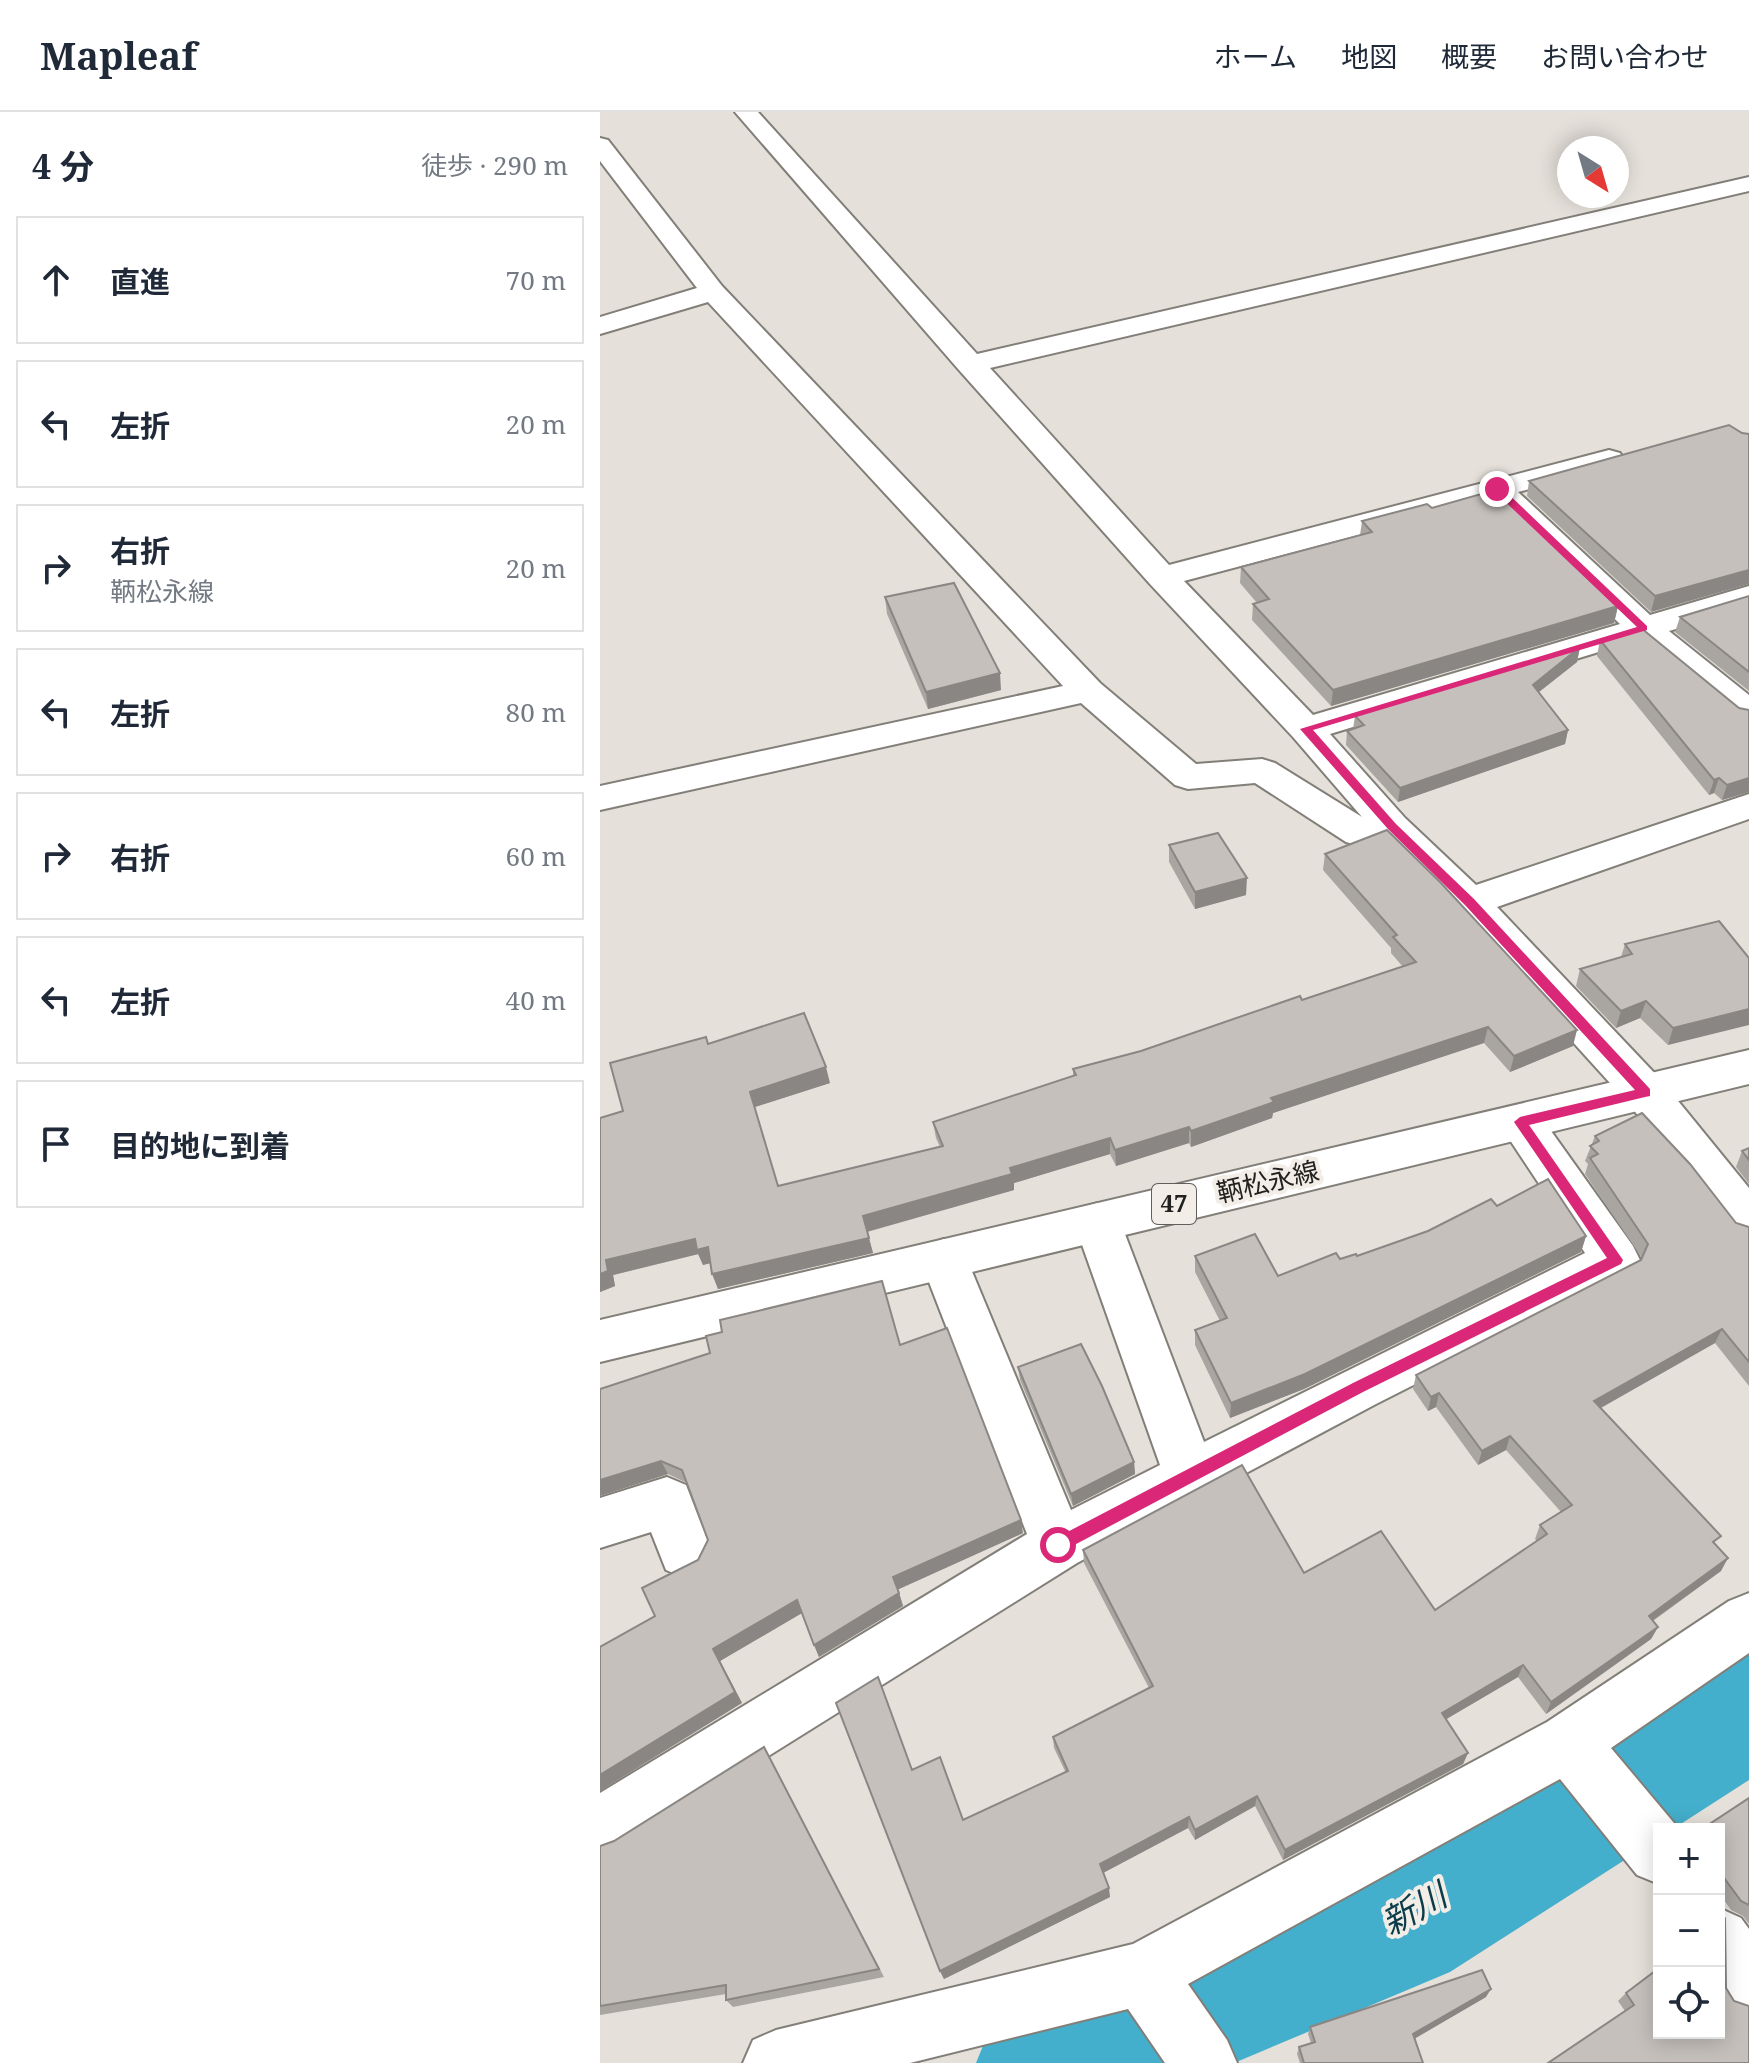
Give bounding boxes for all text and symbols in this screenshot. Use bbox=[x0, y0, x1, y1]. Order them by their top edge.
text: Mapleaf bbox=[40, 29, 197, 81]
text: ホーム bbox=[1214, 37, 1297, 75]
text: 地図 bbox=[1341, 37, 1397, 75]
text: 概要 bbox=[1441, 37, 1497, 75]
text: お問い合わせ bbox=[1541, 37, 1709, 75]
north arrow bbox=[1557, 136, 1629, 208]
text: 4 分 bbox=[32, 143, 94, 189]
text: 徒歩 · 290 m bbox=[421, 147, 568, 183]
icon: ahead bbox=[34, 258, 78, 302]
text: 直進 bbox=[110, 261, 170, 302]
text: 70 m bbox=[506, 262, 566, 298]
icon: left bbox=[34, 402, 78, 446]
text: 左折 bbox=[110, 405, 170, 446]
text: 20 m bbox=[506, 406, 566, 442]
route end bbox=[1479, 471, 1515, 507]
text: 右折 bbox=[110, 530, 170, 571]
icon: right bbox=[34, 546, 78, 590]
text: 20 m bbox=[506, 550, 566, 586]
text: 鞆松永線 bbox=[110, 573, 214, 609]
icon: left bbox=[34, 690, 78, 734]
text: 左折 bbox=[110, 693, 170, 734]
text: 80 m bbox=[506, 694, 566, 730]
icon: right bbox=[34, 834, 78, 878]
text: 右折 bbox=[110, 837, 170, 878]
text: 60 m bbox=[506, 838, 566, 874]
icon: left bbox=[34, 978, 78, 1022]
text: 左折 bbox=[110, 981, 170, 1022]
text: 40 m bbox=[506, 982, 566, 1018]
icon: arrive bbox=[34, 1122, 78, 1166]
text: 目的地に到着 bbox=[110, 1125, 290, 1166]
street label: 鞆松永線 bbox=[1213, 1152, 1322, 1210]
road number: 47 bbox=[1152, 1184, 1196, 1224]
route start bbox=[1040, 1527, 1076, 1563]
map controls bbox=[1653, 1823, 1725, 2039]
button: + bbox=[1653, 1823, 1725, 1895]
water label: 新川 bbox=[1373, 1870, 1457, 1945]
button: − bbox=[1653, 1895, 1725, 1967]
button: locate bbox=[1653, 1967, 1725, 2039]

